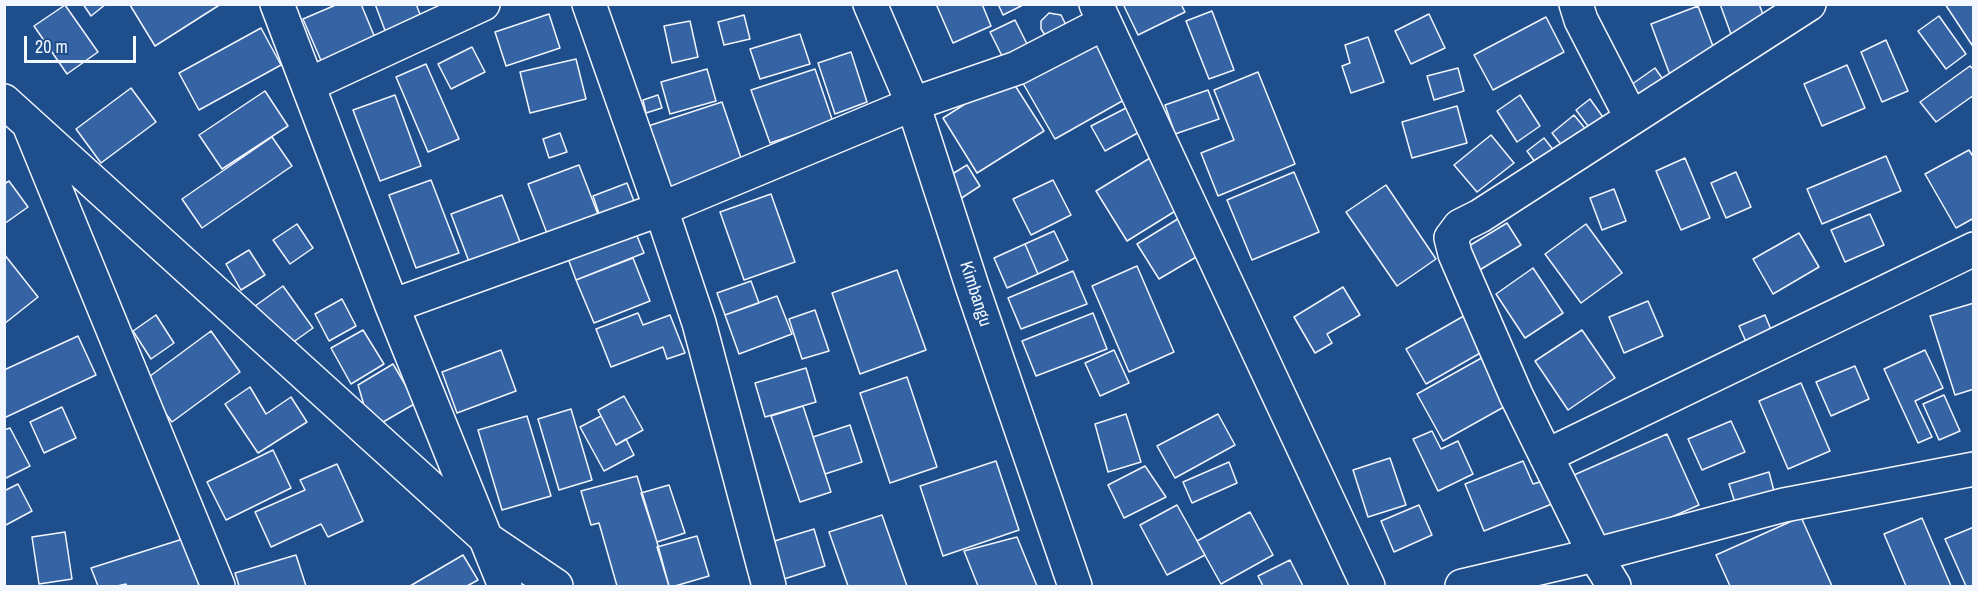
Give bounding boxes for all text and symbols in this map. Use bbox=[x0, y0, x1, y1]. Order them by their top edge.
scale bar bbox=[27, 24, 140, 62]
text: 20 m bbox=[35, 34, 68, 59]
street label: Kimbangu bbox=[954, 259, 996, 329]

